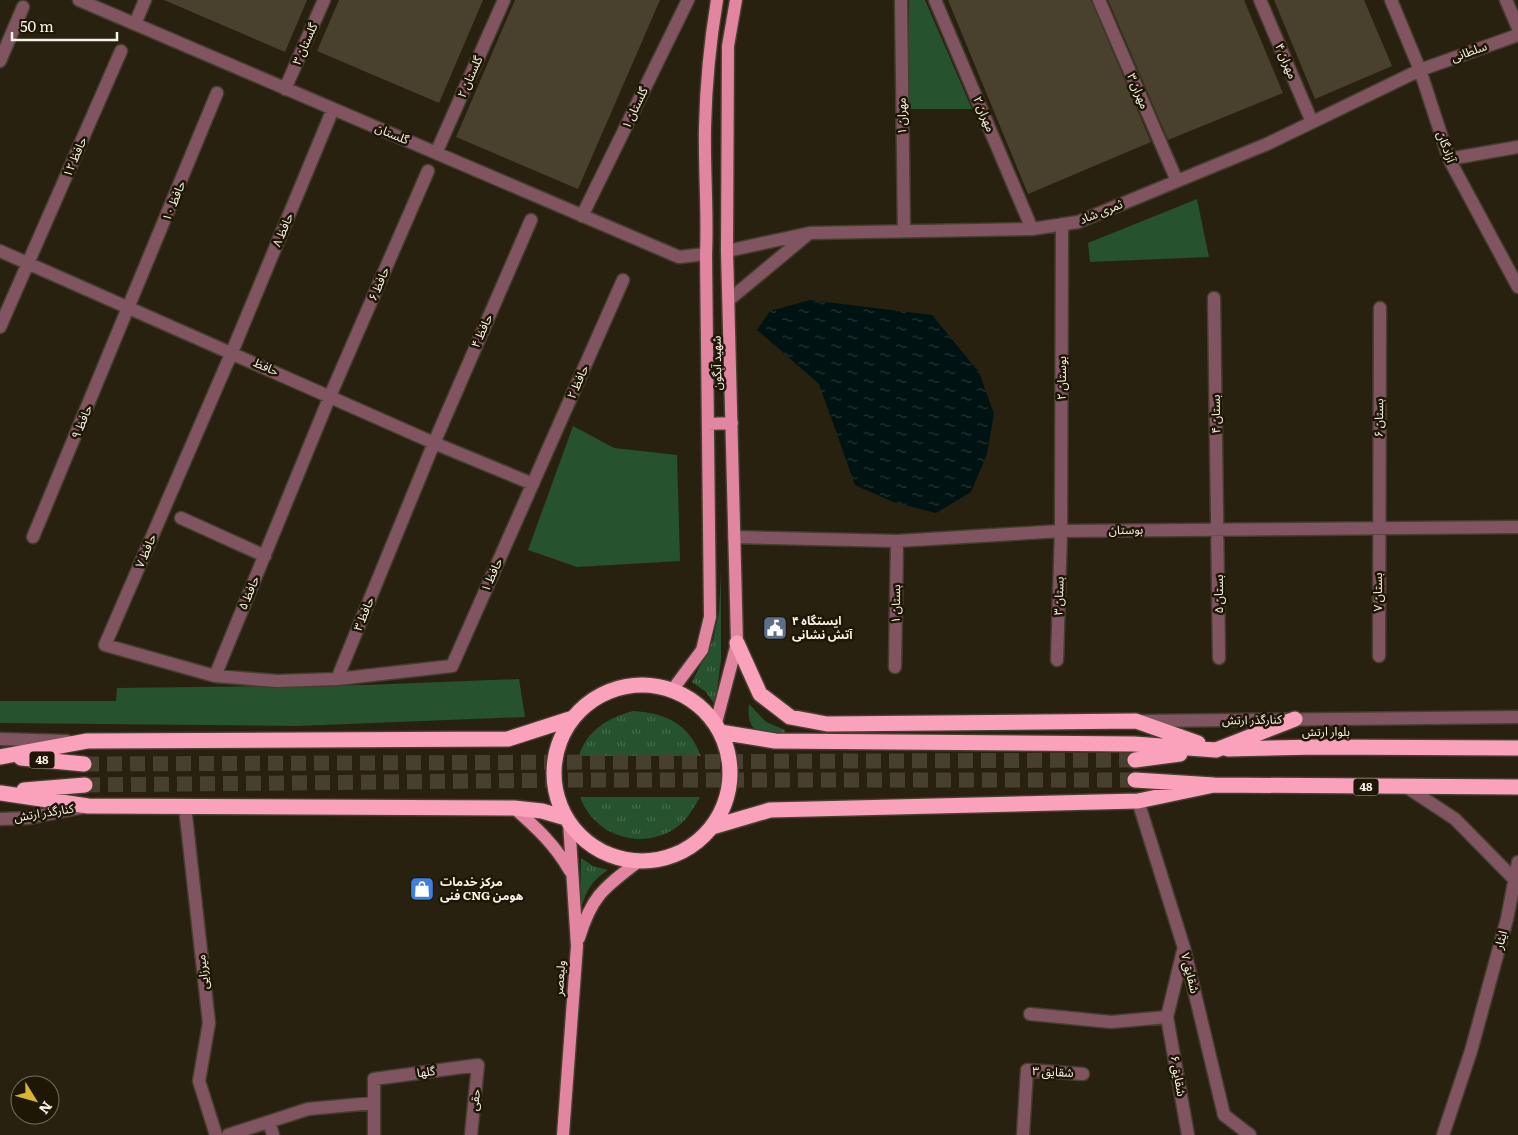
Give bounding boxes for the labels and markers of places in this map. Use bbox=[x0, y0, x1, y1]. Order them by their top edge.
place label: ایستگاه ۴ آتش نشانی bbox=[792, 611, 854, 643]
public building icon: ایستگاه ۴ آتش نشانی bbox=[762, 615, 788, 641]
place label: مرکز خدمات فنی CNG هومن bbox=[440, 872, 524, 904]
shop icon: مرکز خدمات فنی CNG هومن bbox=[409, 876, 435, 902]

